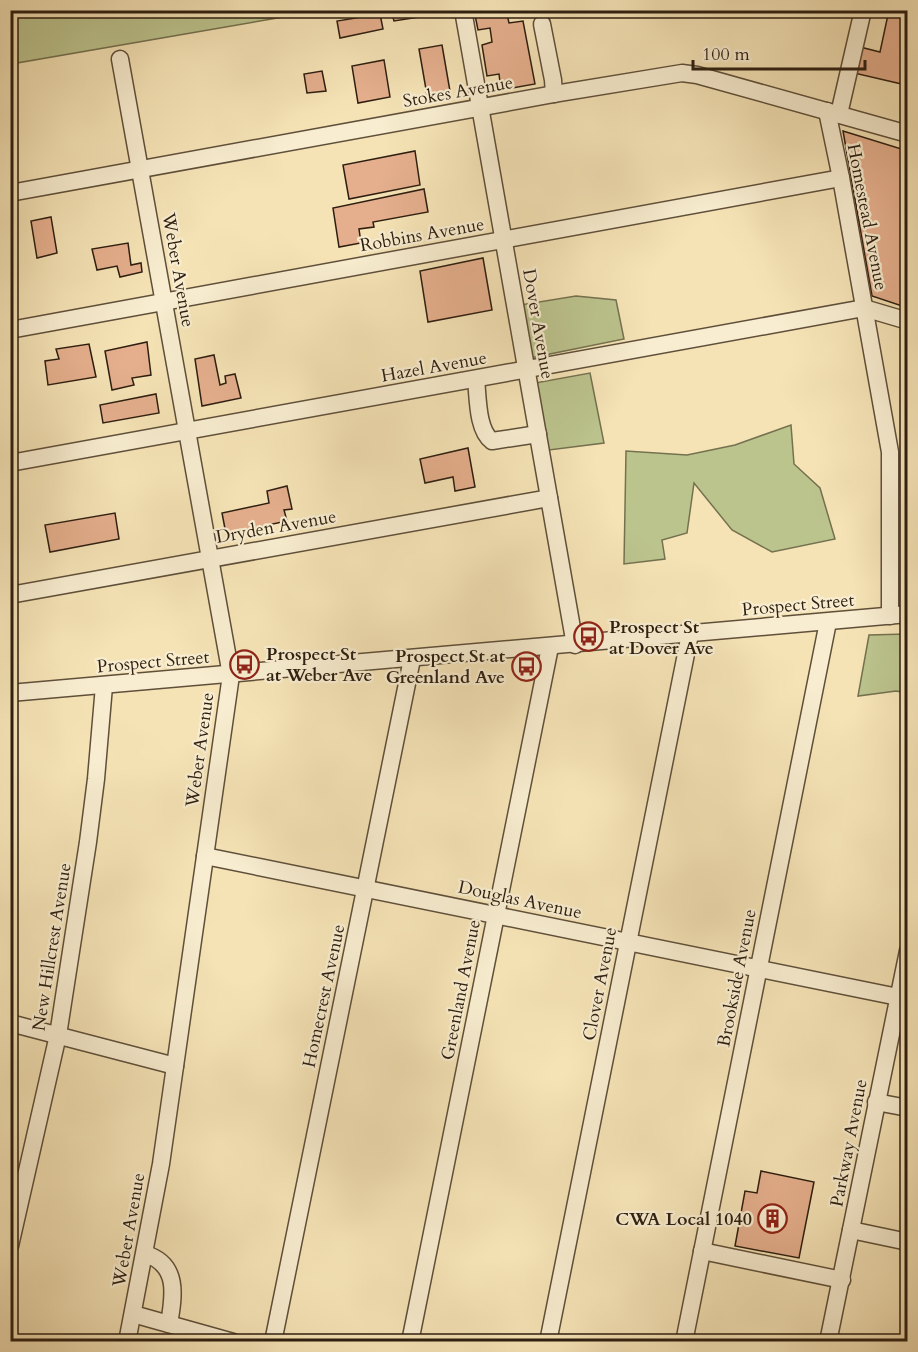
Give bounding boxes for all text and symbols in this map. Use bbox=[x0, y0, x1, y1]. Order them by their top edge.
scale bar bbox=[693, 33, 866, 71]
text: 100 m bbox=[702, 42, 750, 67]
street label: Stokes Avenue bbox=[401, 70, 515, 114]
street label: Homestead Avenue bbox=[841, 142, 893, 292]
street label: Weber Avenue bbox=[155, 210, 200, 329]
street label: Robbins Avenue bbox=[358, 212, 486, 258]
street label: Dover Avenue bbox=[516, 267, 560, 381]
street label: Hazel Avenue bbox=[379, 345, 489, 389]
street label: Dryden Avenue bbox=[214, 504, 338, 550]
street label: Prospect Street bbox=[741, 588, 856, 622]
place label: Prospect St at Dover Ave bbox=[609, 615, 714, 661]
bus stop icon: Prospect St at Dover Ave bbox=[572, 621, 604, 653]
place label: Prospect St at Weber Ave bbox=[266, 642, 372, 688]
place label: Prospect St at Greenland Ave bbox=[386, 644, 506, 690]
street label: Prospect Street bbox=[96, 645, 211, 679]
bus stop icon: Prospect St at Weber Ave bbox=[229, 648, 261, 680]
bus stop icon: Prospect St at Greenland Ave bbox=[510, 650, 542, 682]
street label: Weber Avenue bbox=[179, 691, 220, 810]
street label: New Hillcrest Avenue bbox=[26, 861, 78, 1033]
street label: Douglas Avenue bbox=[456, 875, 584, 925]
street label: Brookside Avenue bbox=[711, 907, 763, 1049]
street label: Greenland Avenue bbox=[435, 918, 487, 1062]
street label: Homecrest Avenue bbox=[297, 922, 351, 1070]
street label: Clover Avenue bbox=[577, 925, 623, 1043]
street label: Parkway Avenue bbox=[824, 1077, 874, 1209]
street label: Weber Avenue bbox=[106, 1171, 151, 1290]
building icon: CWA Local 1040 bbox=[757, 1203, 789, 1235]
place label: CWA Local 1040 bbox=[615, 1207, 752, 1232]

